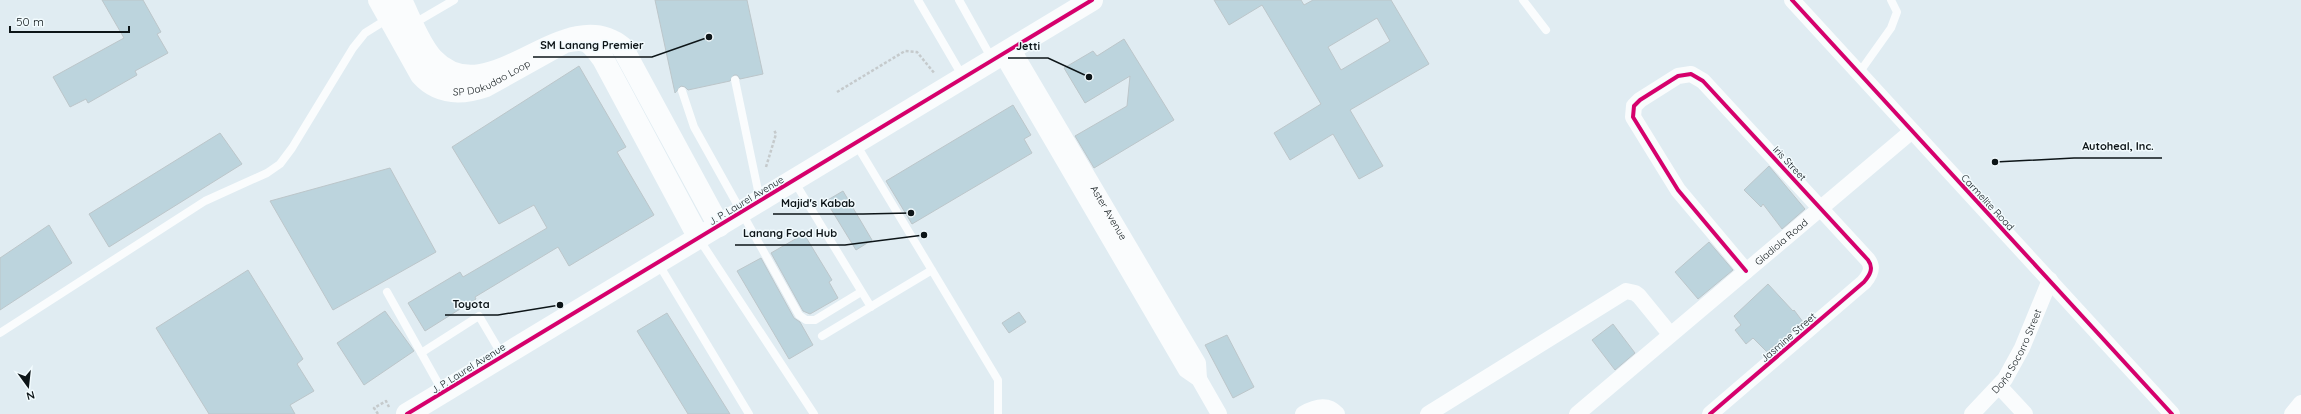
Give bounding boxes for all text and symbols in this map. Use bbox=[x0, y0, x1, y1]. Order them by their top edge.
scale bar bbox=[10, 8, 129, 34]
text: 50 m bbox=[16, 14, 44, 29]
callout: SM Lanang Premier bbox=[533, 34, 652, 57]
callout: Jetti bbox=[1008, 35, 1048, 58]
text: SM Lanang Premier bbox=[540, 38, 644, 52]
text: Jetti bbox=[1016, 39, 1040, 53]
street label: SP Dakudao Loop bbox=[453, 57, 532, 98]
callout: Autoheal, Inc. bbox=[2074, 135, 2162, 158]
text: Autoheal, Inc. bbox=[2082, 139, 2154, 153]
street label: Iris Street bbox=[1770, 143, 1810, 184]
street label: Carmelite Road bbox=[1958, 172, 2017, 233]
street label: J. P. Laurel Avenue bbox=[706, 173, 786, 228]
street label: Aster Avenue bbox=[1088, 183, 1130, 243]
callout: Majid's Kabab bbox=[773, 191, 863, 214]
text: Majid's Kabab bbox=[781, 196, 855, 210]
street label: Gladiola Road bbox=[1752, 216, 1811, 268]
callout: Lanang Food Hub bbox=[735, 222, 845, 245]
text: Lanang Food Hub bbox=[743, 226, 837, 240]
callout: Toyota bbox=[445, 292, 498, 315]
text: Toyota bbox=[452, 297, 490, 311]
street label: Doña Socorro Street bbox=[1989, 307, 2045, 396]
street label: Jasmine Street bbox=[1758, 309, 1819, 365]
street label: J. P. Laurel Avenue bbox=[429, 340, 508, 397]
north arrow bbox=[8, 366, 48, 406]
text: N bbox=[25, 388, 36, 403]

